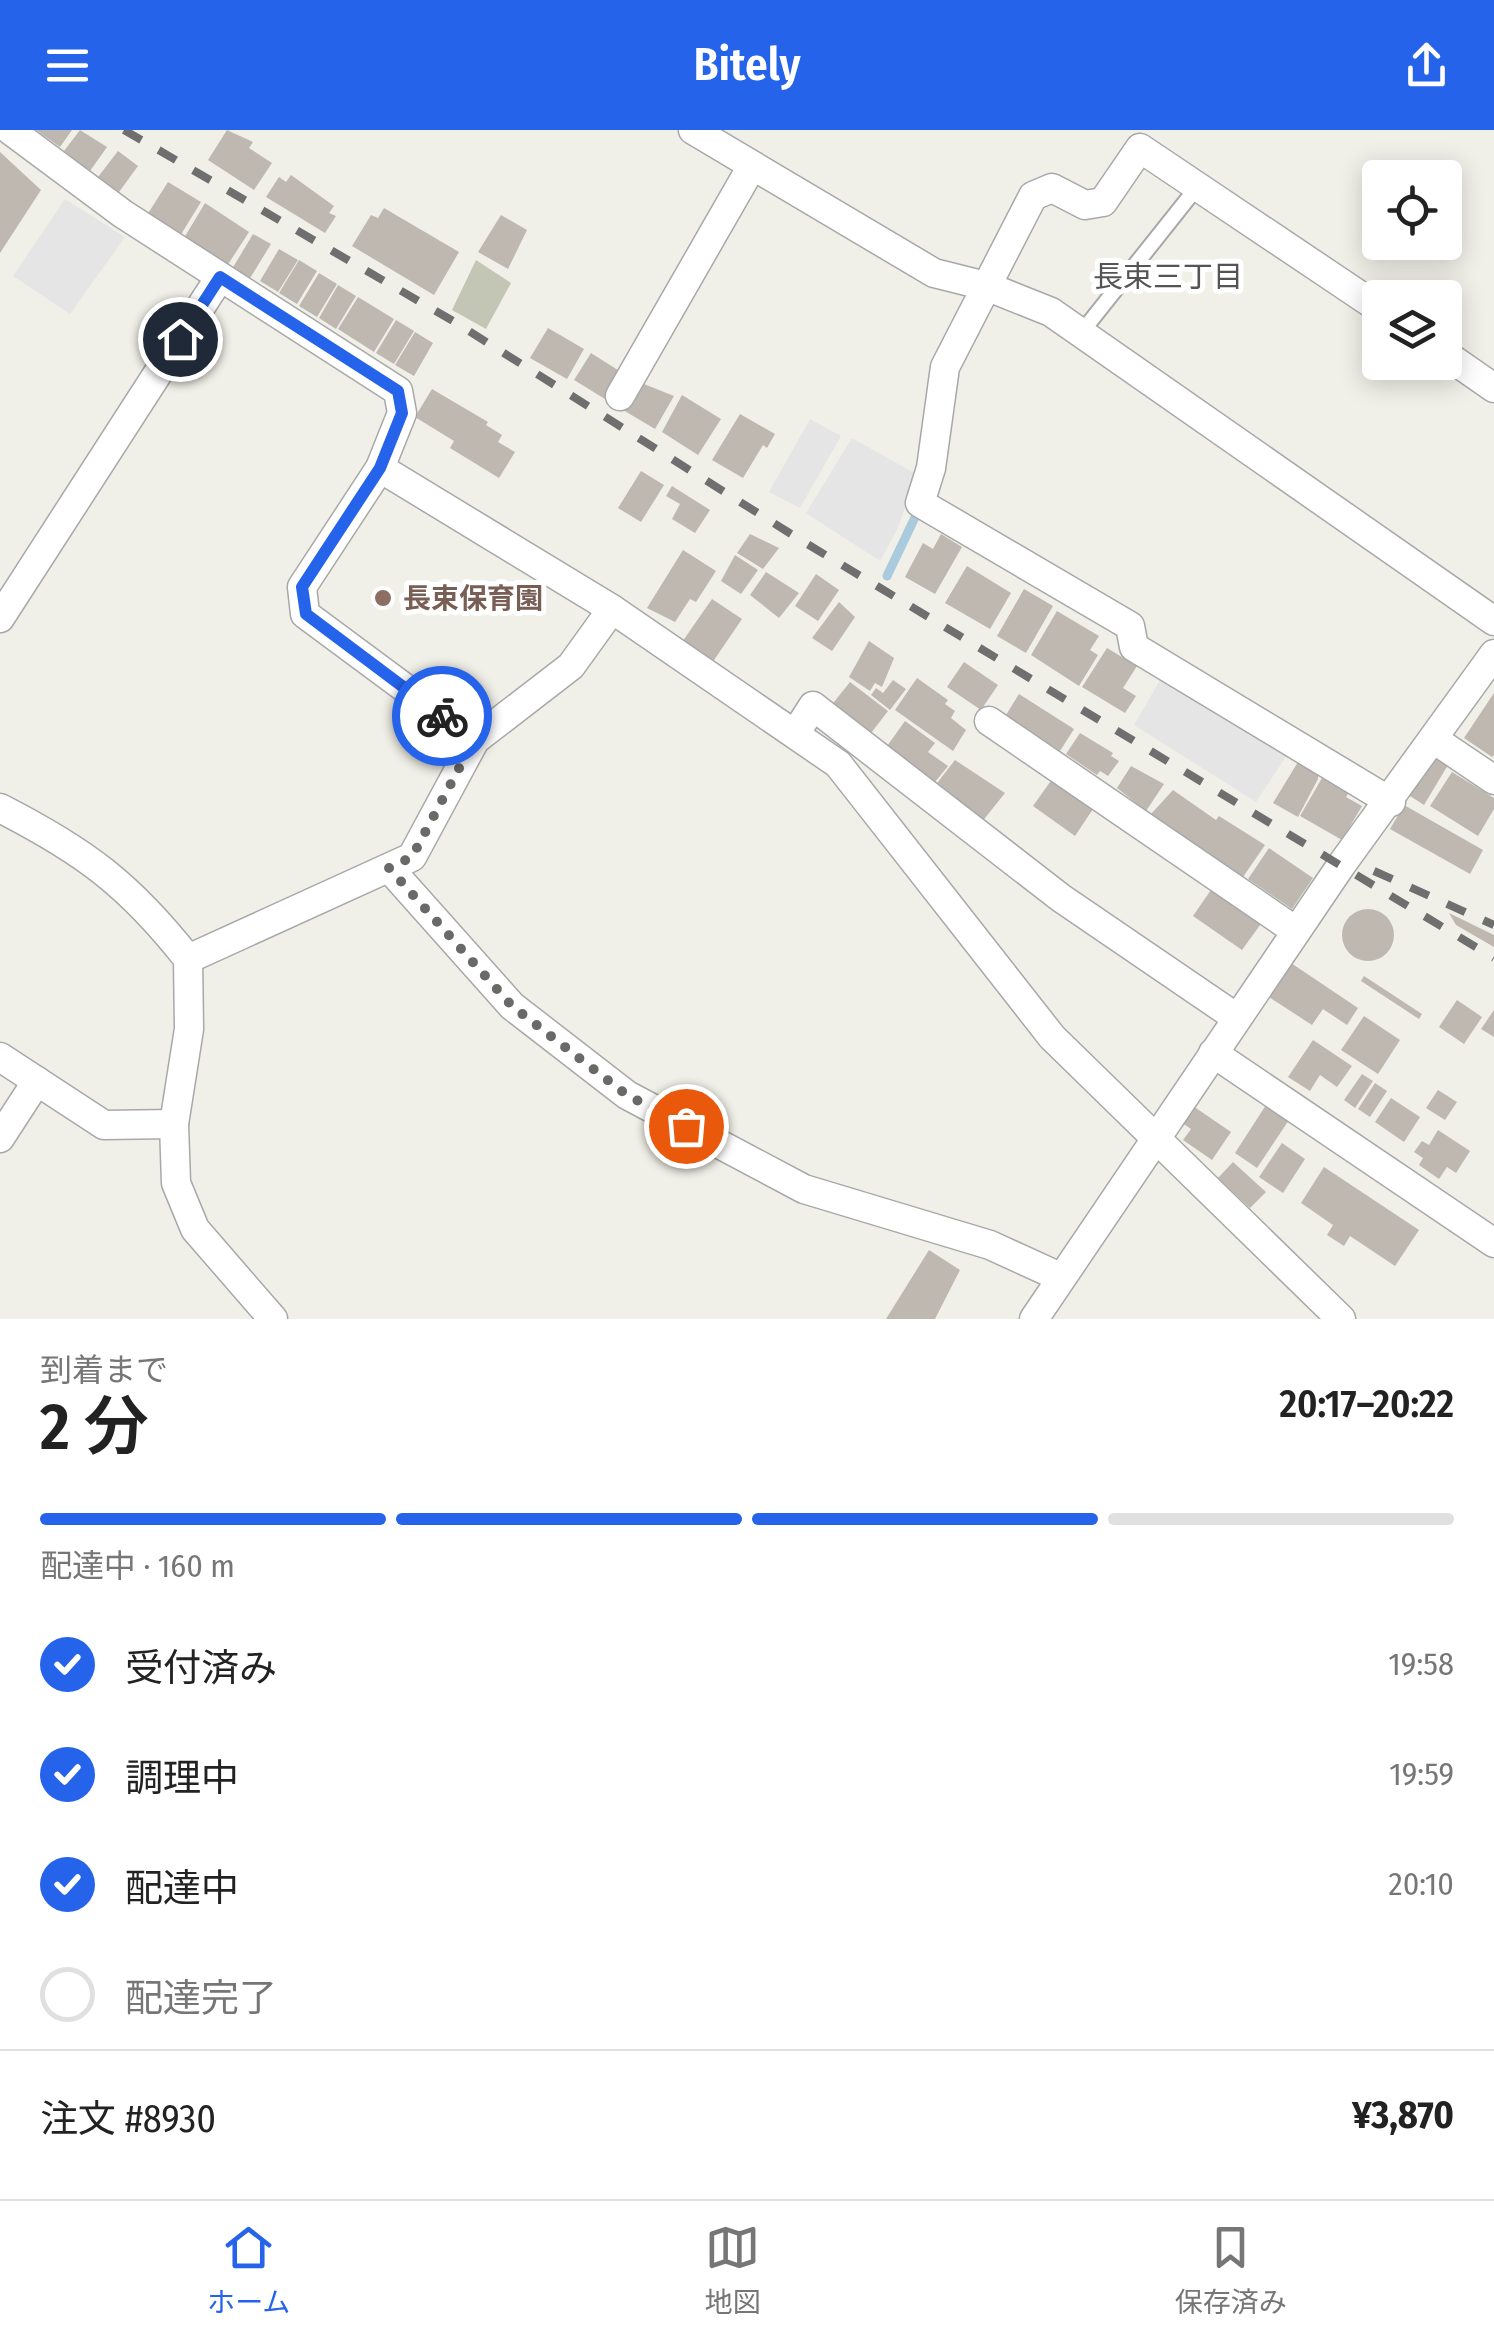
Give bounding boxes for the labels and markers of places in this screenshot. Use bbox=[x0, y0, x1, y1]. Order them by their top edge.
pin bbox=[138, 297, 223, 382]
place label: 長束保育園 bbox=[403, 582, 543, 615]
marker: 長束保育園 bbox=[372, 587, 394, 609]
pin bbox=[644, 1084, 729, 1169]

